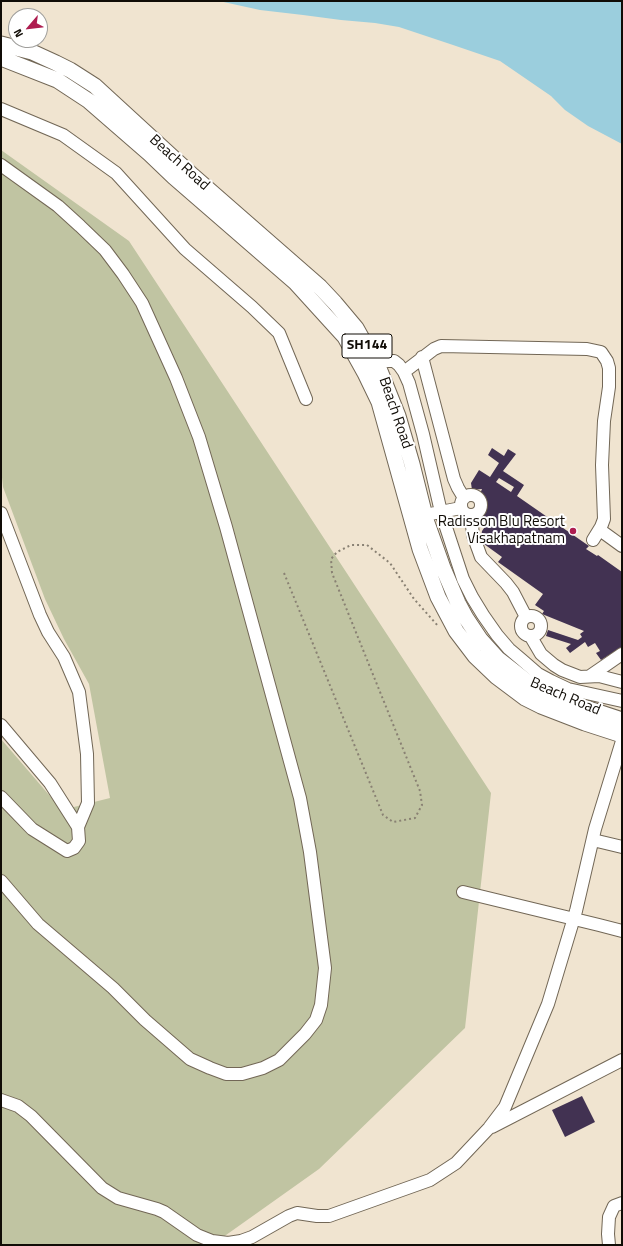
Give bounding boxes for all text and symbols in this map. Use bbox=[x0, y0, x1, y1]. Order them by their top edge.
north arrow bbox=[8, 8, 48, 48]
text: N bbox=[9, 26, 27, 40]
street label: Beach Road bbox=[145, 131, 213, 195]
road number: SH144 bbox=[342, 334, 392, 358]
street label: Beach Road bbox=[374, 375, 416, 451]
place label: Radisson Blu Resort Visakhapatnam bbox=[438, 513, 565, 548]
marker: Radisson Blu Resort Visakhapatnam bbox=[568, 526, 578, 536]
street label: Beach Road bbox=[527, 674, 603, 720]

